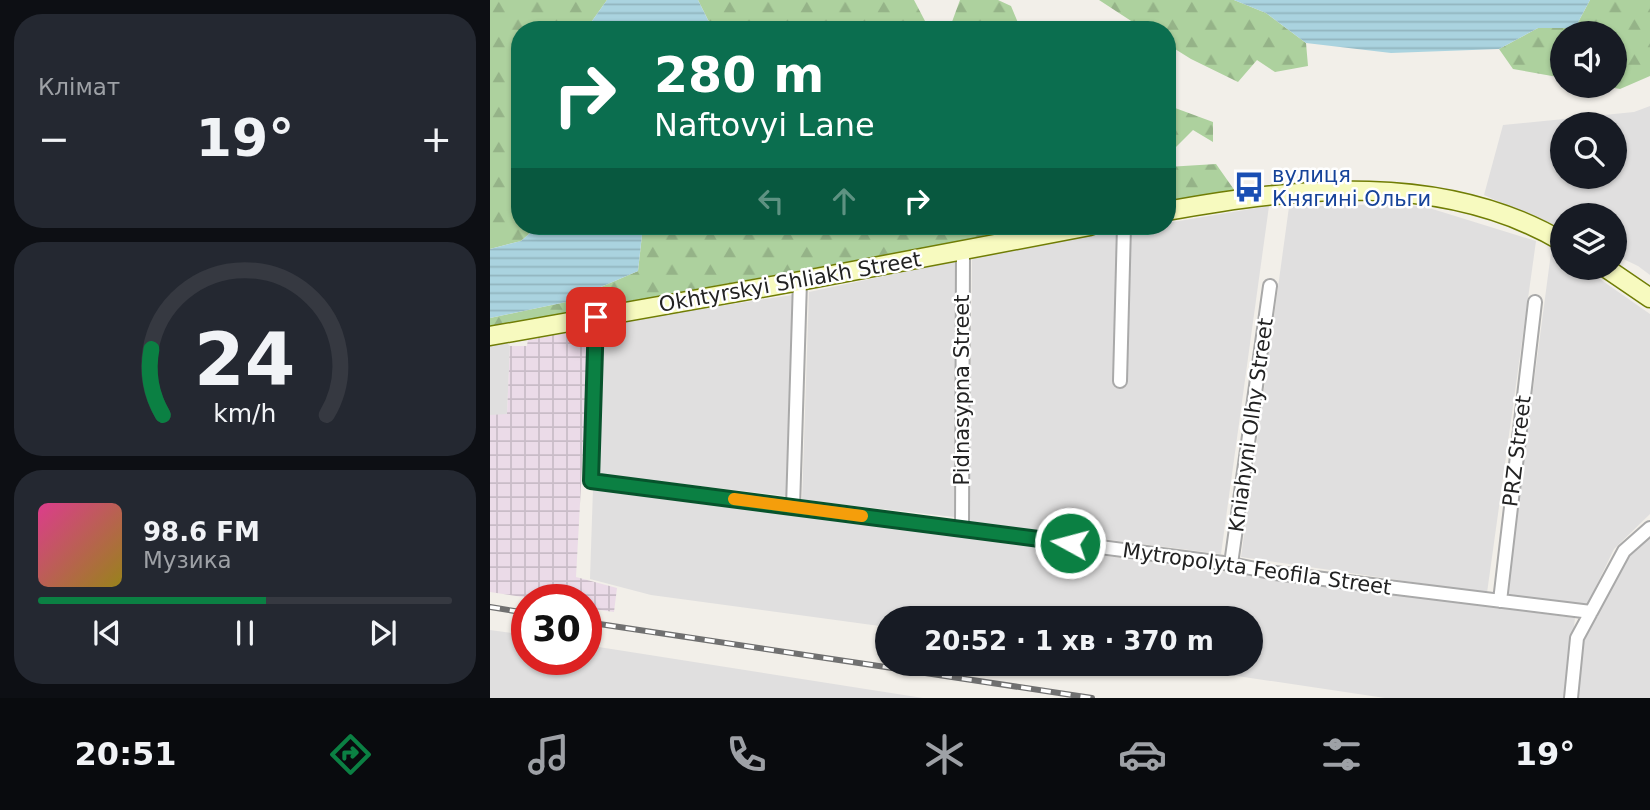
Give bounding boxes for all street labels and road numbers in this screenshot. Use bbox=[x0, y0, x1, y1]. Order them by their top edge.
street label: Okhtyrskyi Shliakh Street bbox=[657, 247, 923, 317]
street label: Pidnasypna Street bbox=[950, 295, 974, 485]
street label: Kniahyni Olhy Street bbox=[1224, 316, 1278, 534]
street label: PRZ Street bbox=[1498, 394, 1536, 508]
street label: Mytropolyta Feofila Street bbox=[1121, 538, 1393, 600]

